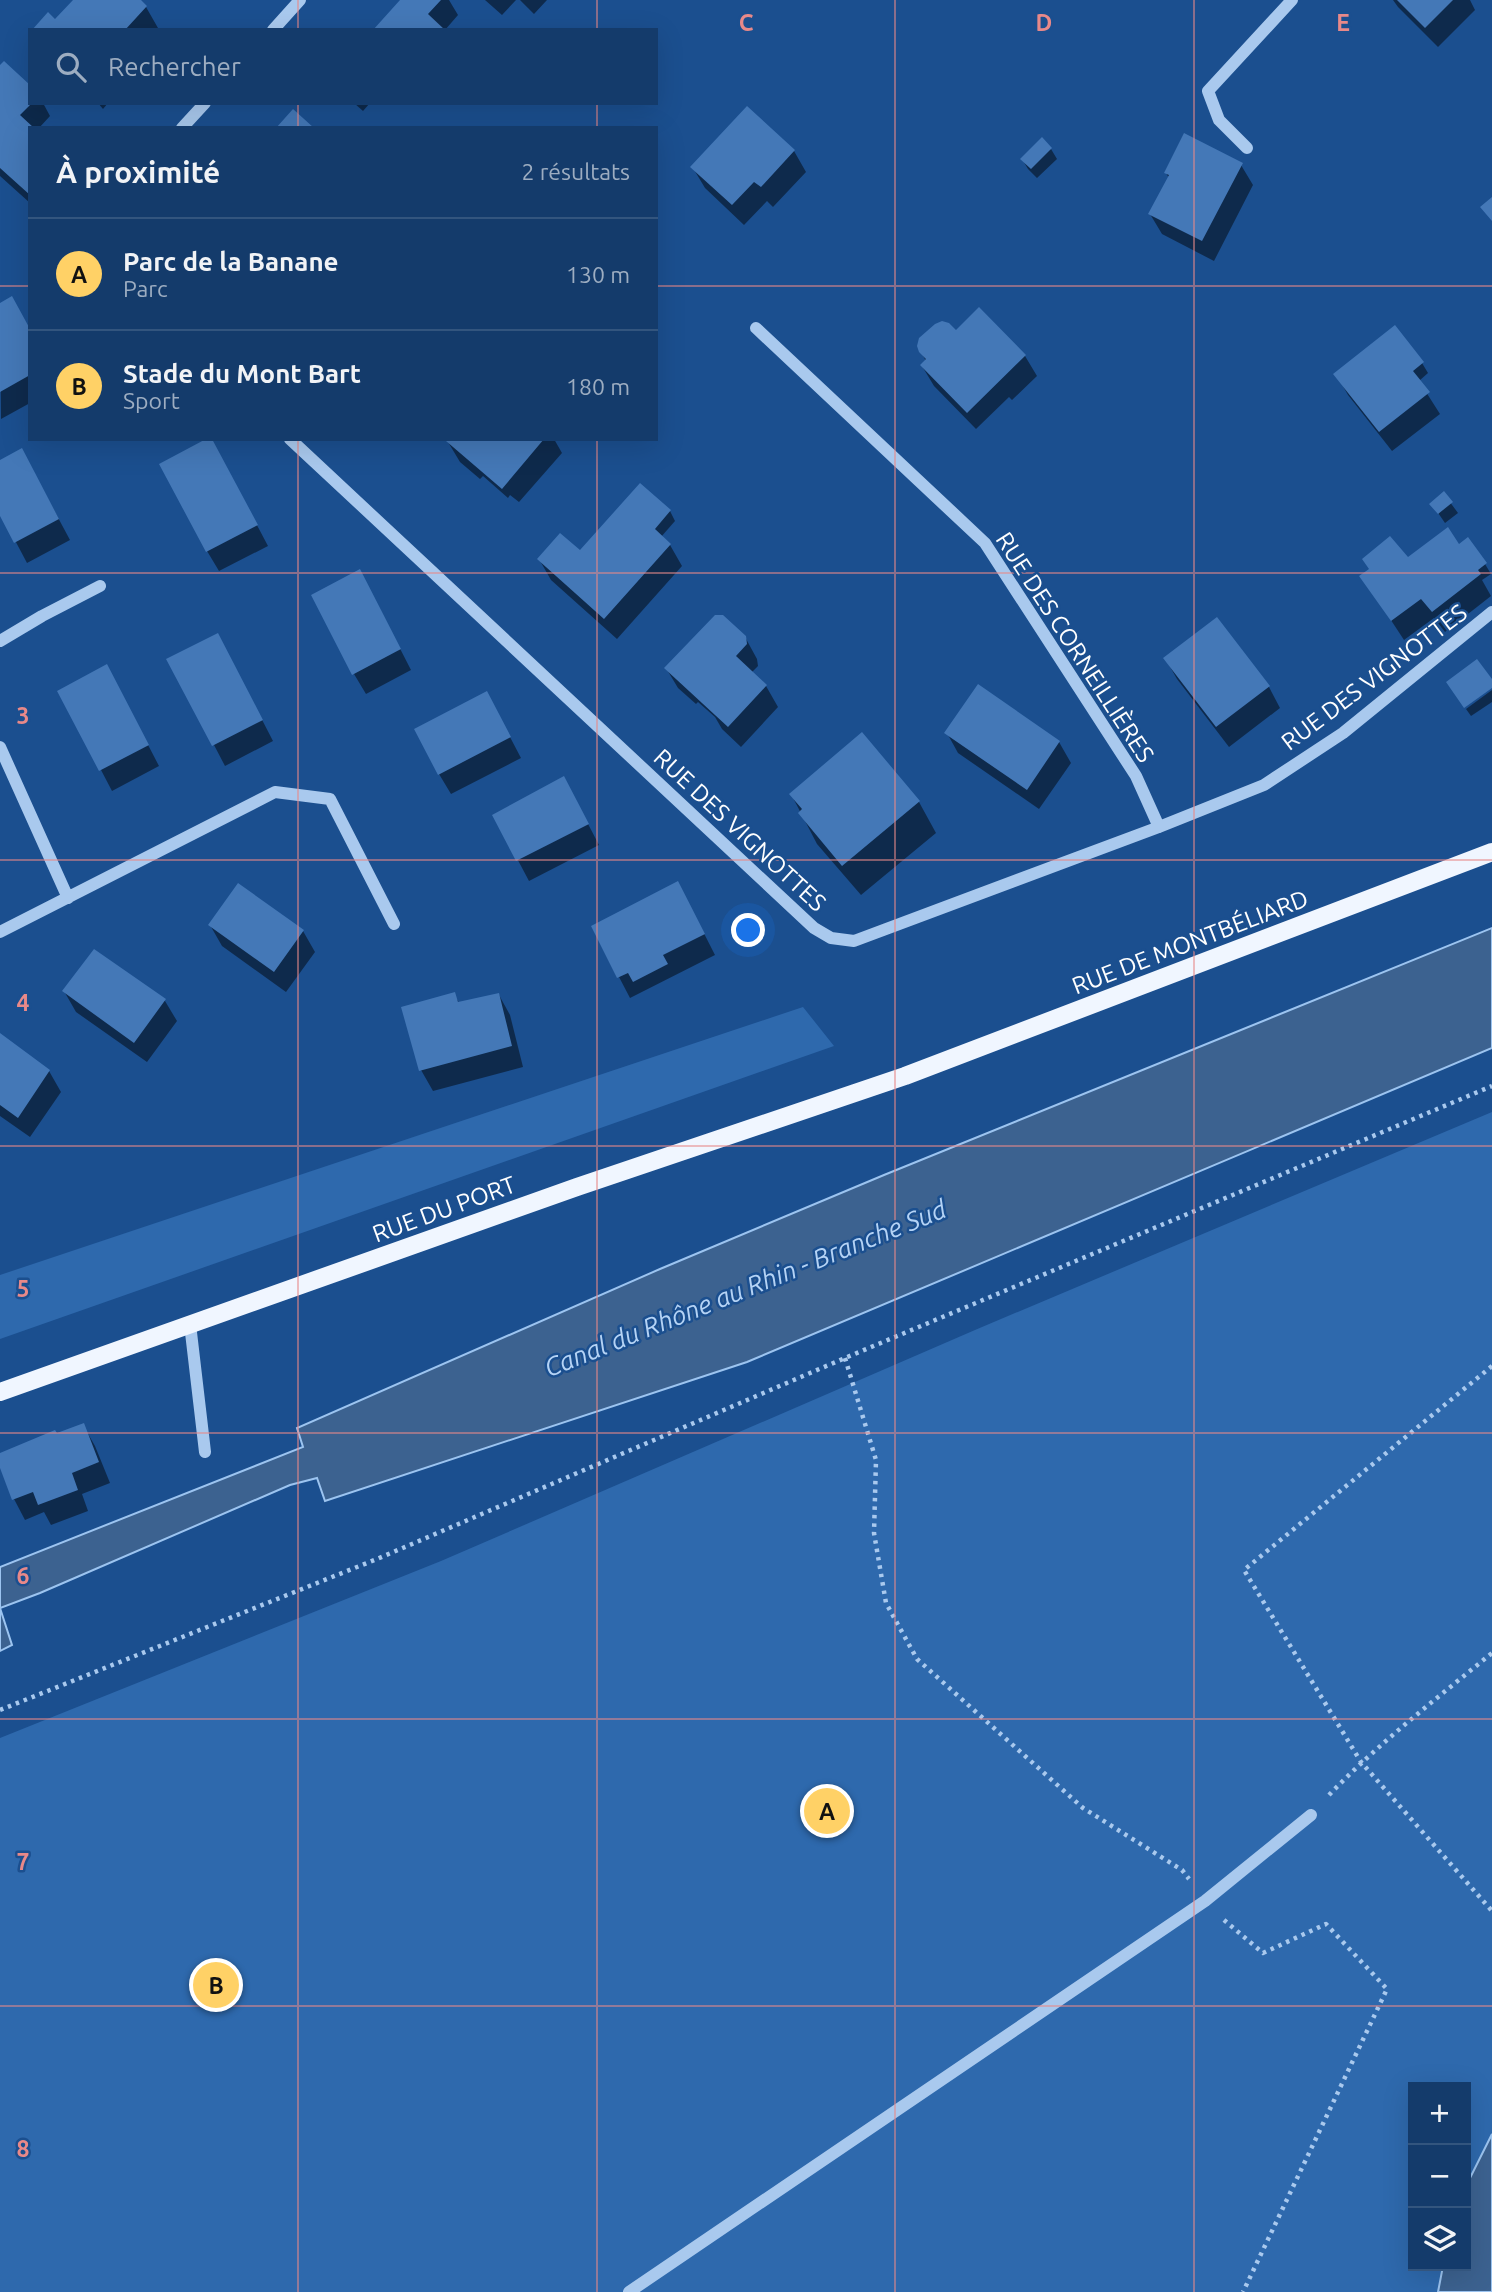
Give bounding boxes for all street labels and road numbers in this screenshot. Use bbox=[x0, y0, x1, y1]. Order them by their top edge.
street label: RUE DES CORNEILLIÈRES bbox=[991, 526, 1160, 767]
street label: RUE DES VIGNOTTES bbox=[1276, 599, 1472, 755]
street label: RUE DES VIGNOTTES bbox=[649, 743, 831, 917]
street label: RUE DE MONTBÉLIARD bbox=[1068, 884, 1312, 1000]
street label: RUE DU PORT bbox=[369, 1171, 519, 1247]

